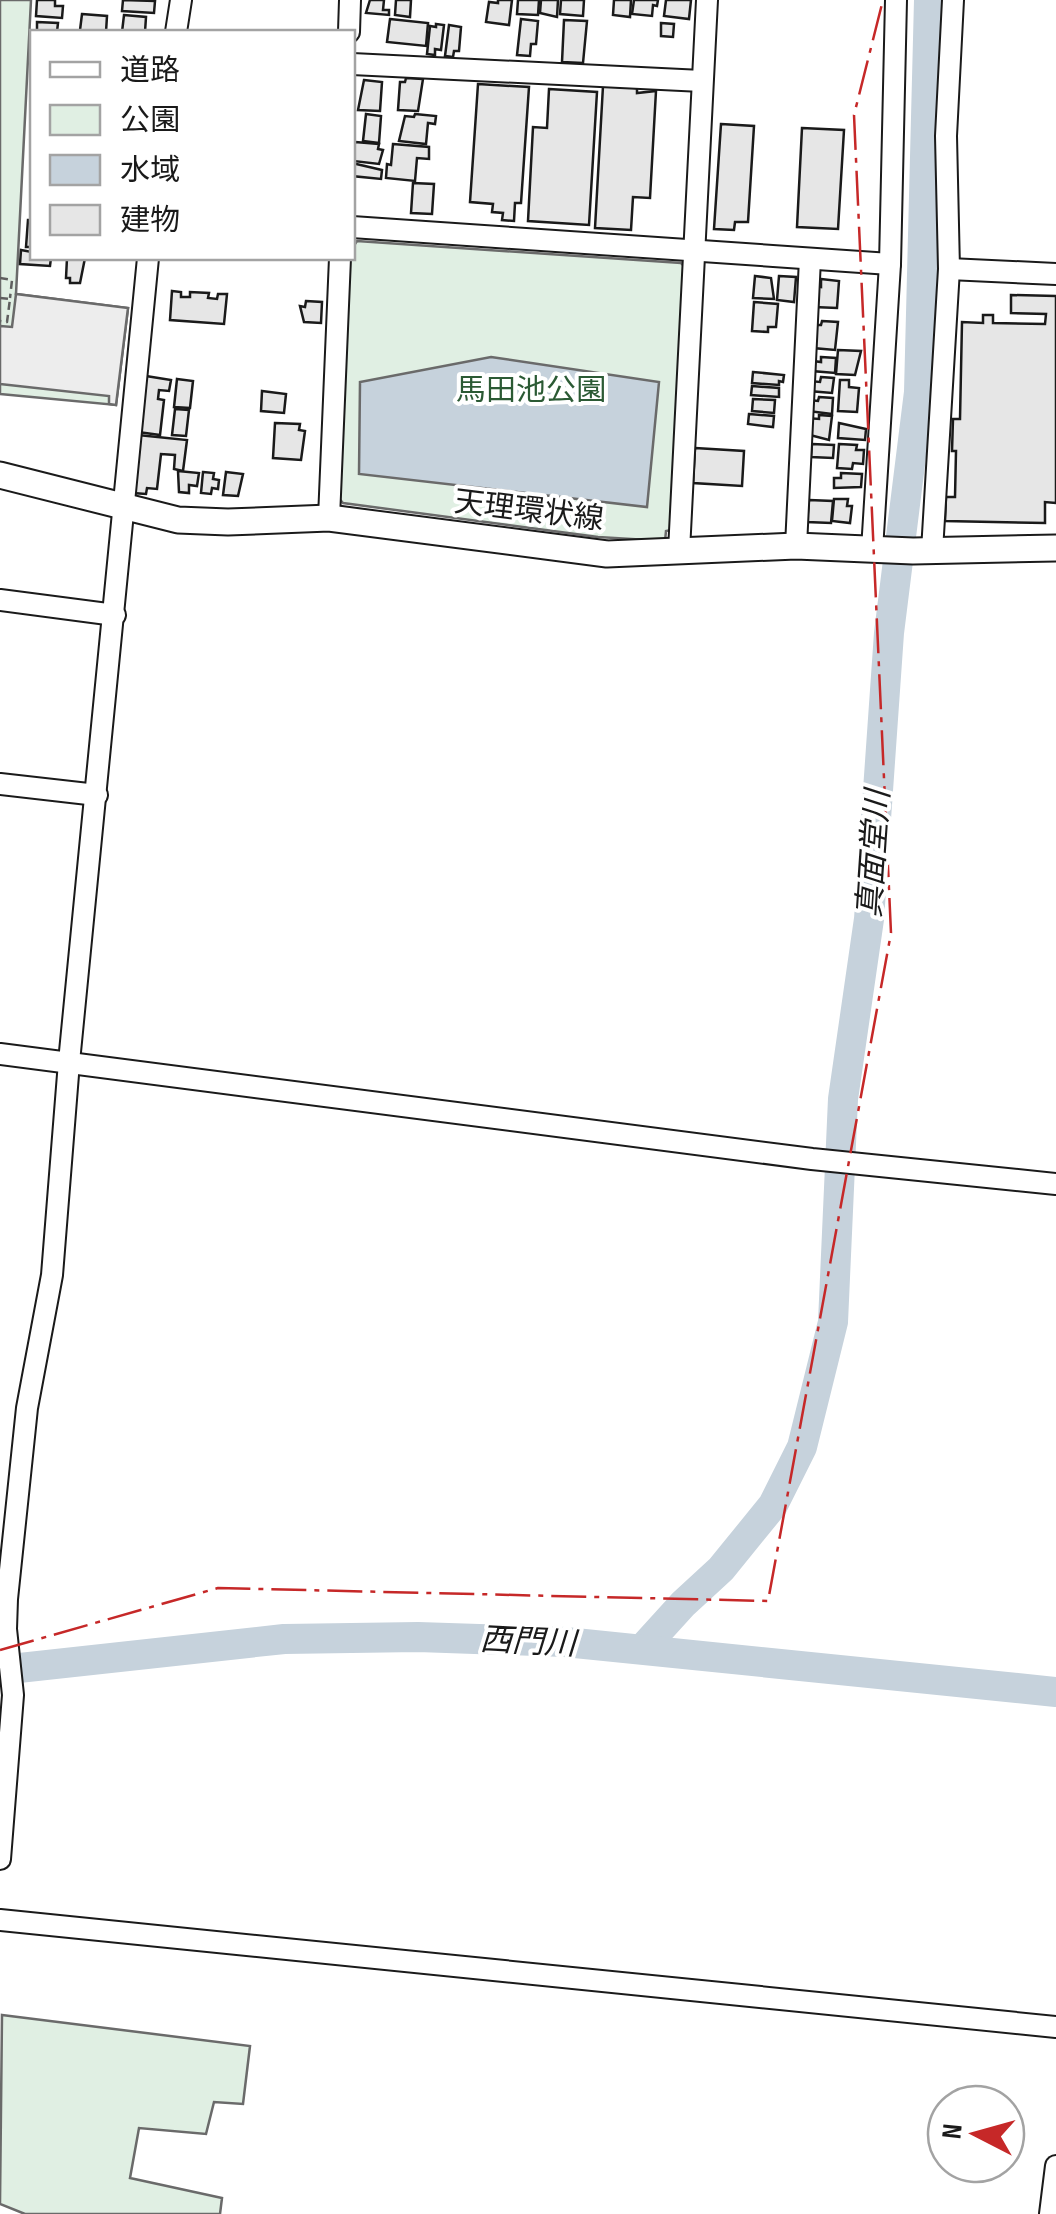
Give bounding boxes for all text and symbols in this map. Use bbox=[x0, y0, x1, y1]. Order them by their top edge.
legend bbox=[30, 30, 355, 260]
text: 道路 bbox=[120, 53, 180, 89]
text: 公園 bbox=[120, 103, 180, 139]
text: 水域 bbox=[120, 153, 180, 189]
text: 建物 bbox=[120, 203, 180, 239]
park label: 馬田池公園 bbox=[456, 373, 606, 409]
street label: 天理環状線 bbox=[452, 484, 606, 538]
water label: 真面堂川 bbox=[851, 786, 899, 919]
water label: 西門川 bbox=[479, 1621, 580, 1665]
north arrow bbox=[926, 2084, 1026, 2184]
text: N bbox=[935, 2122, 970, 2141]

